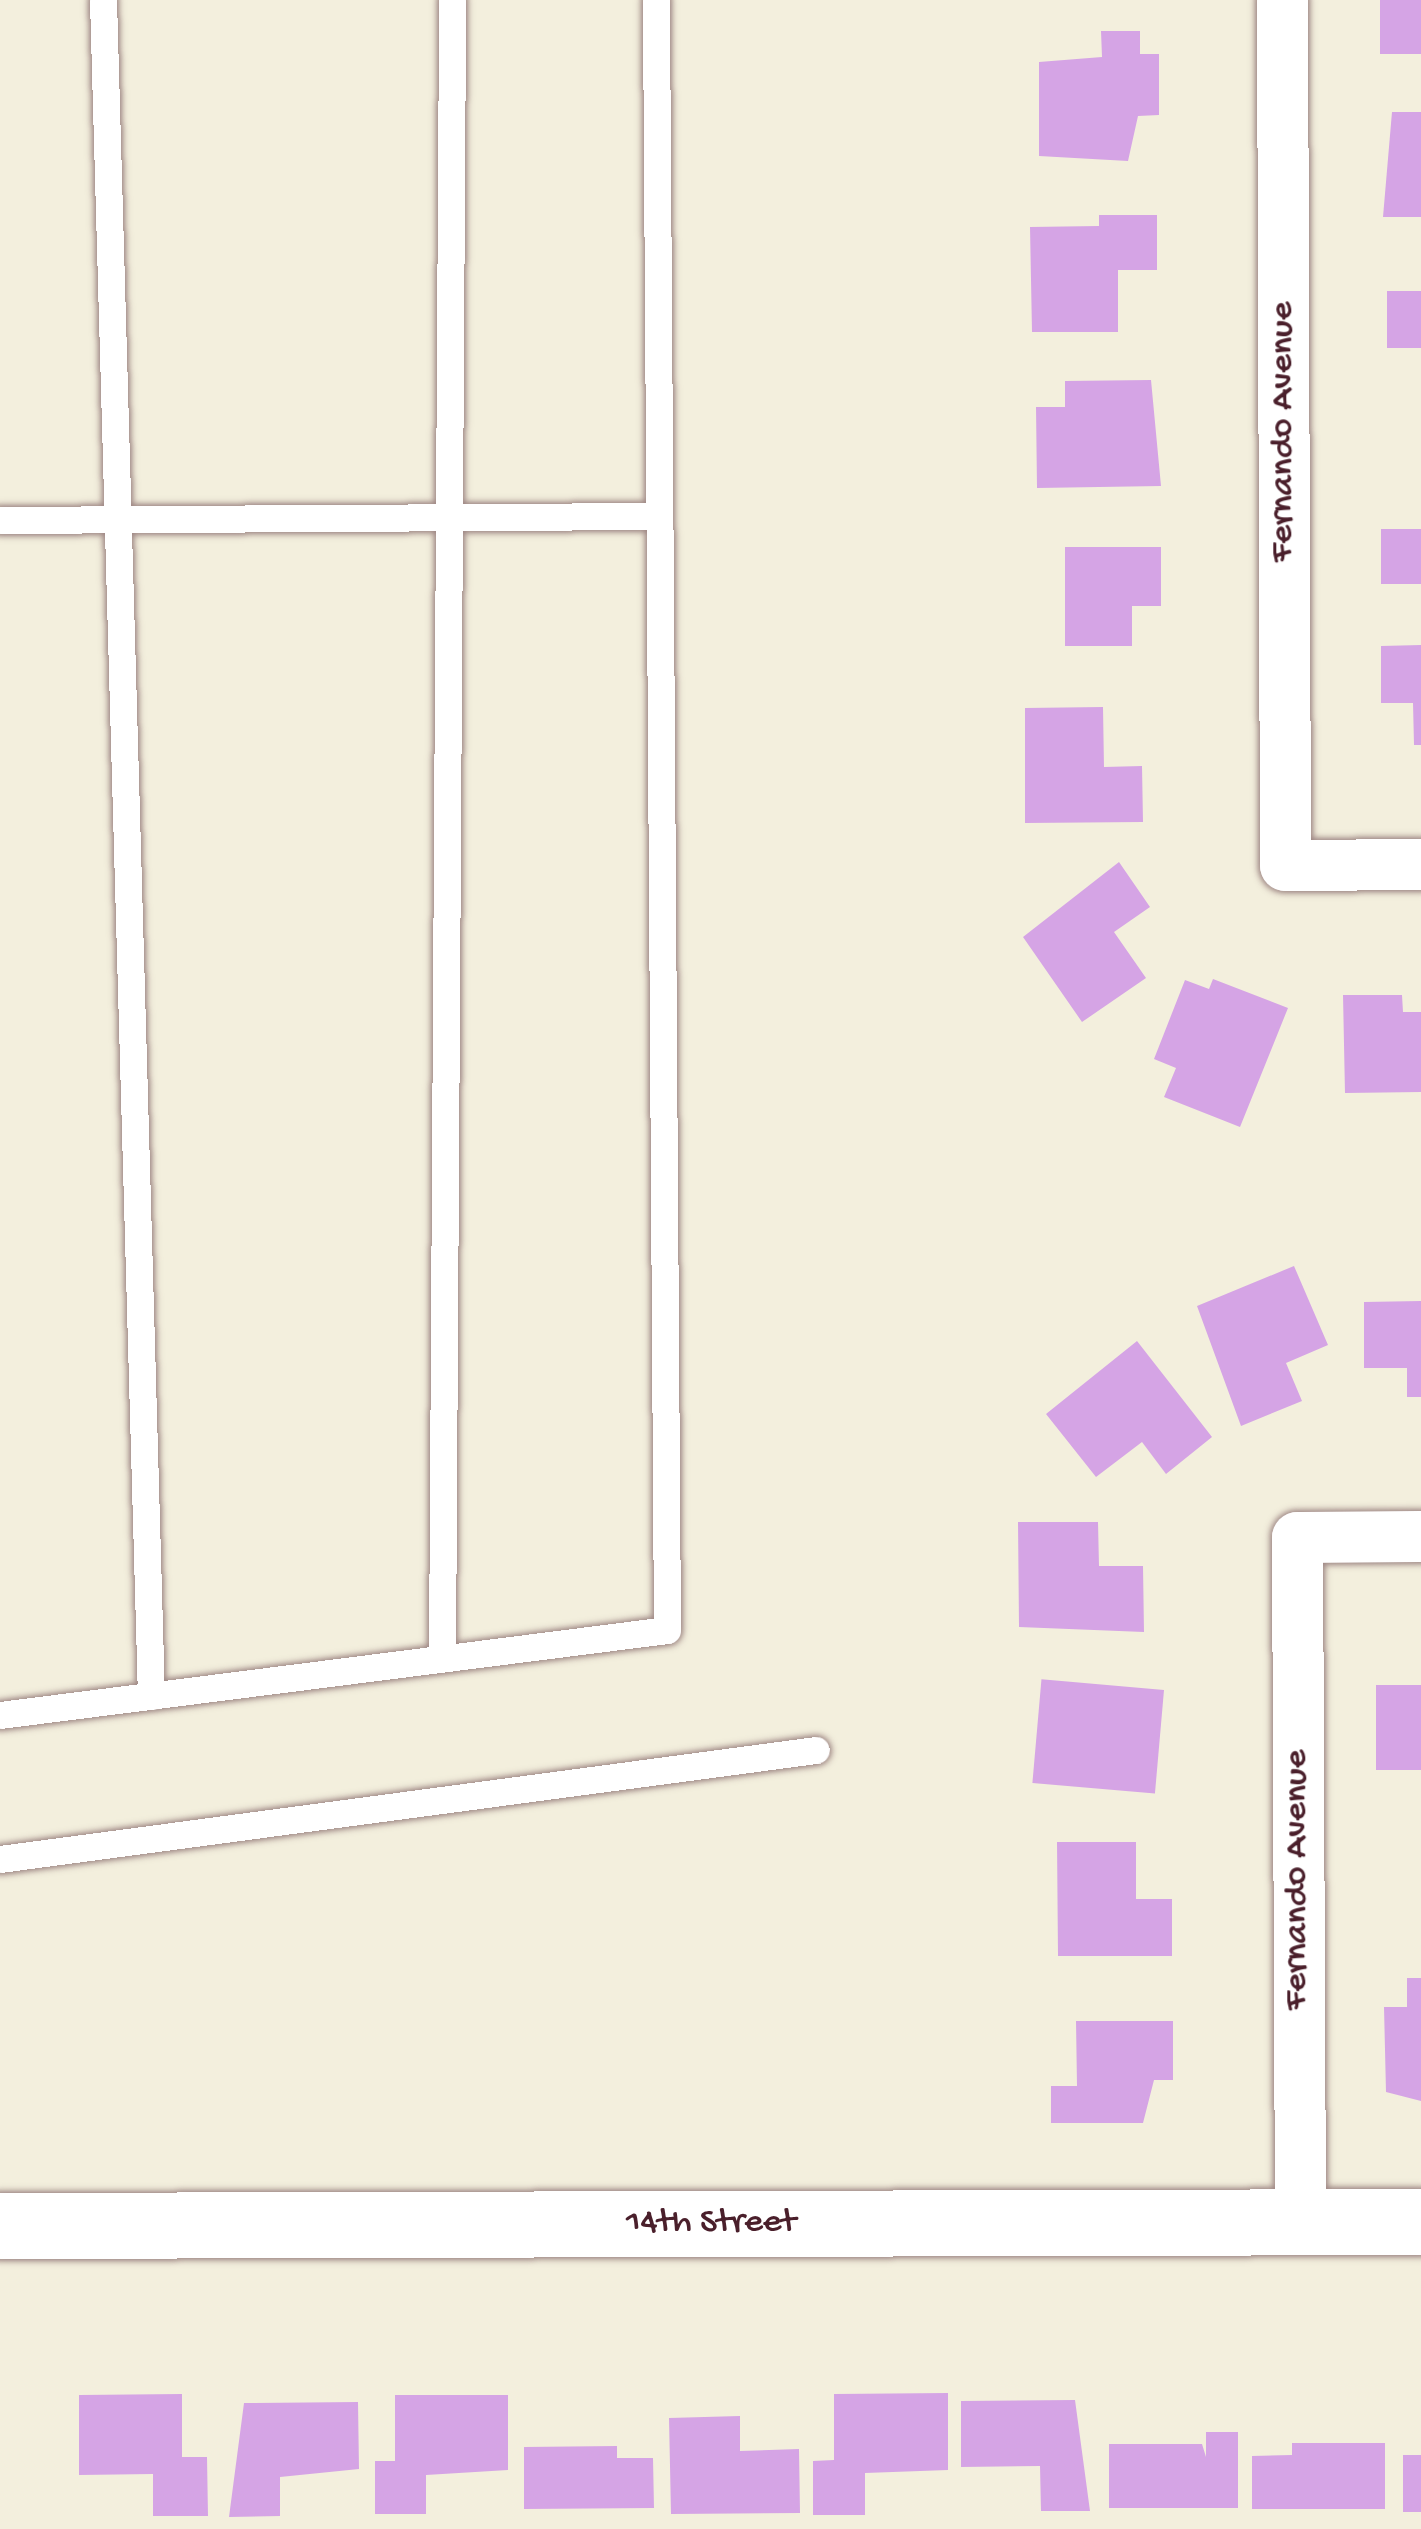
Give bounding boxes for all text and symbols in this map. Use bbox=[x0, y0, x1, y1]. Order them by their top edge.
street label: Fernando Avenue bbox=[1262, 302, 1306, 562]
street label: Fernando Avenue bbox=[1276, 1750, 1320, 2010]
street label: 14th Street bbox=[626, 2202, 796, 2246]

